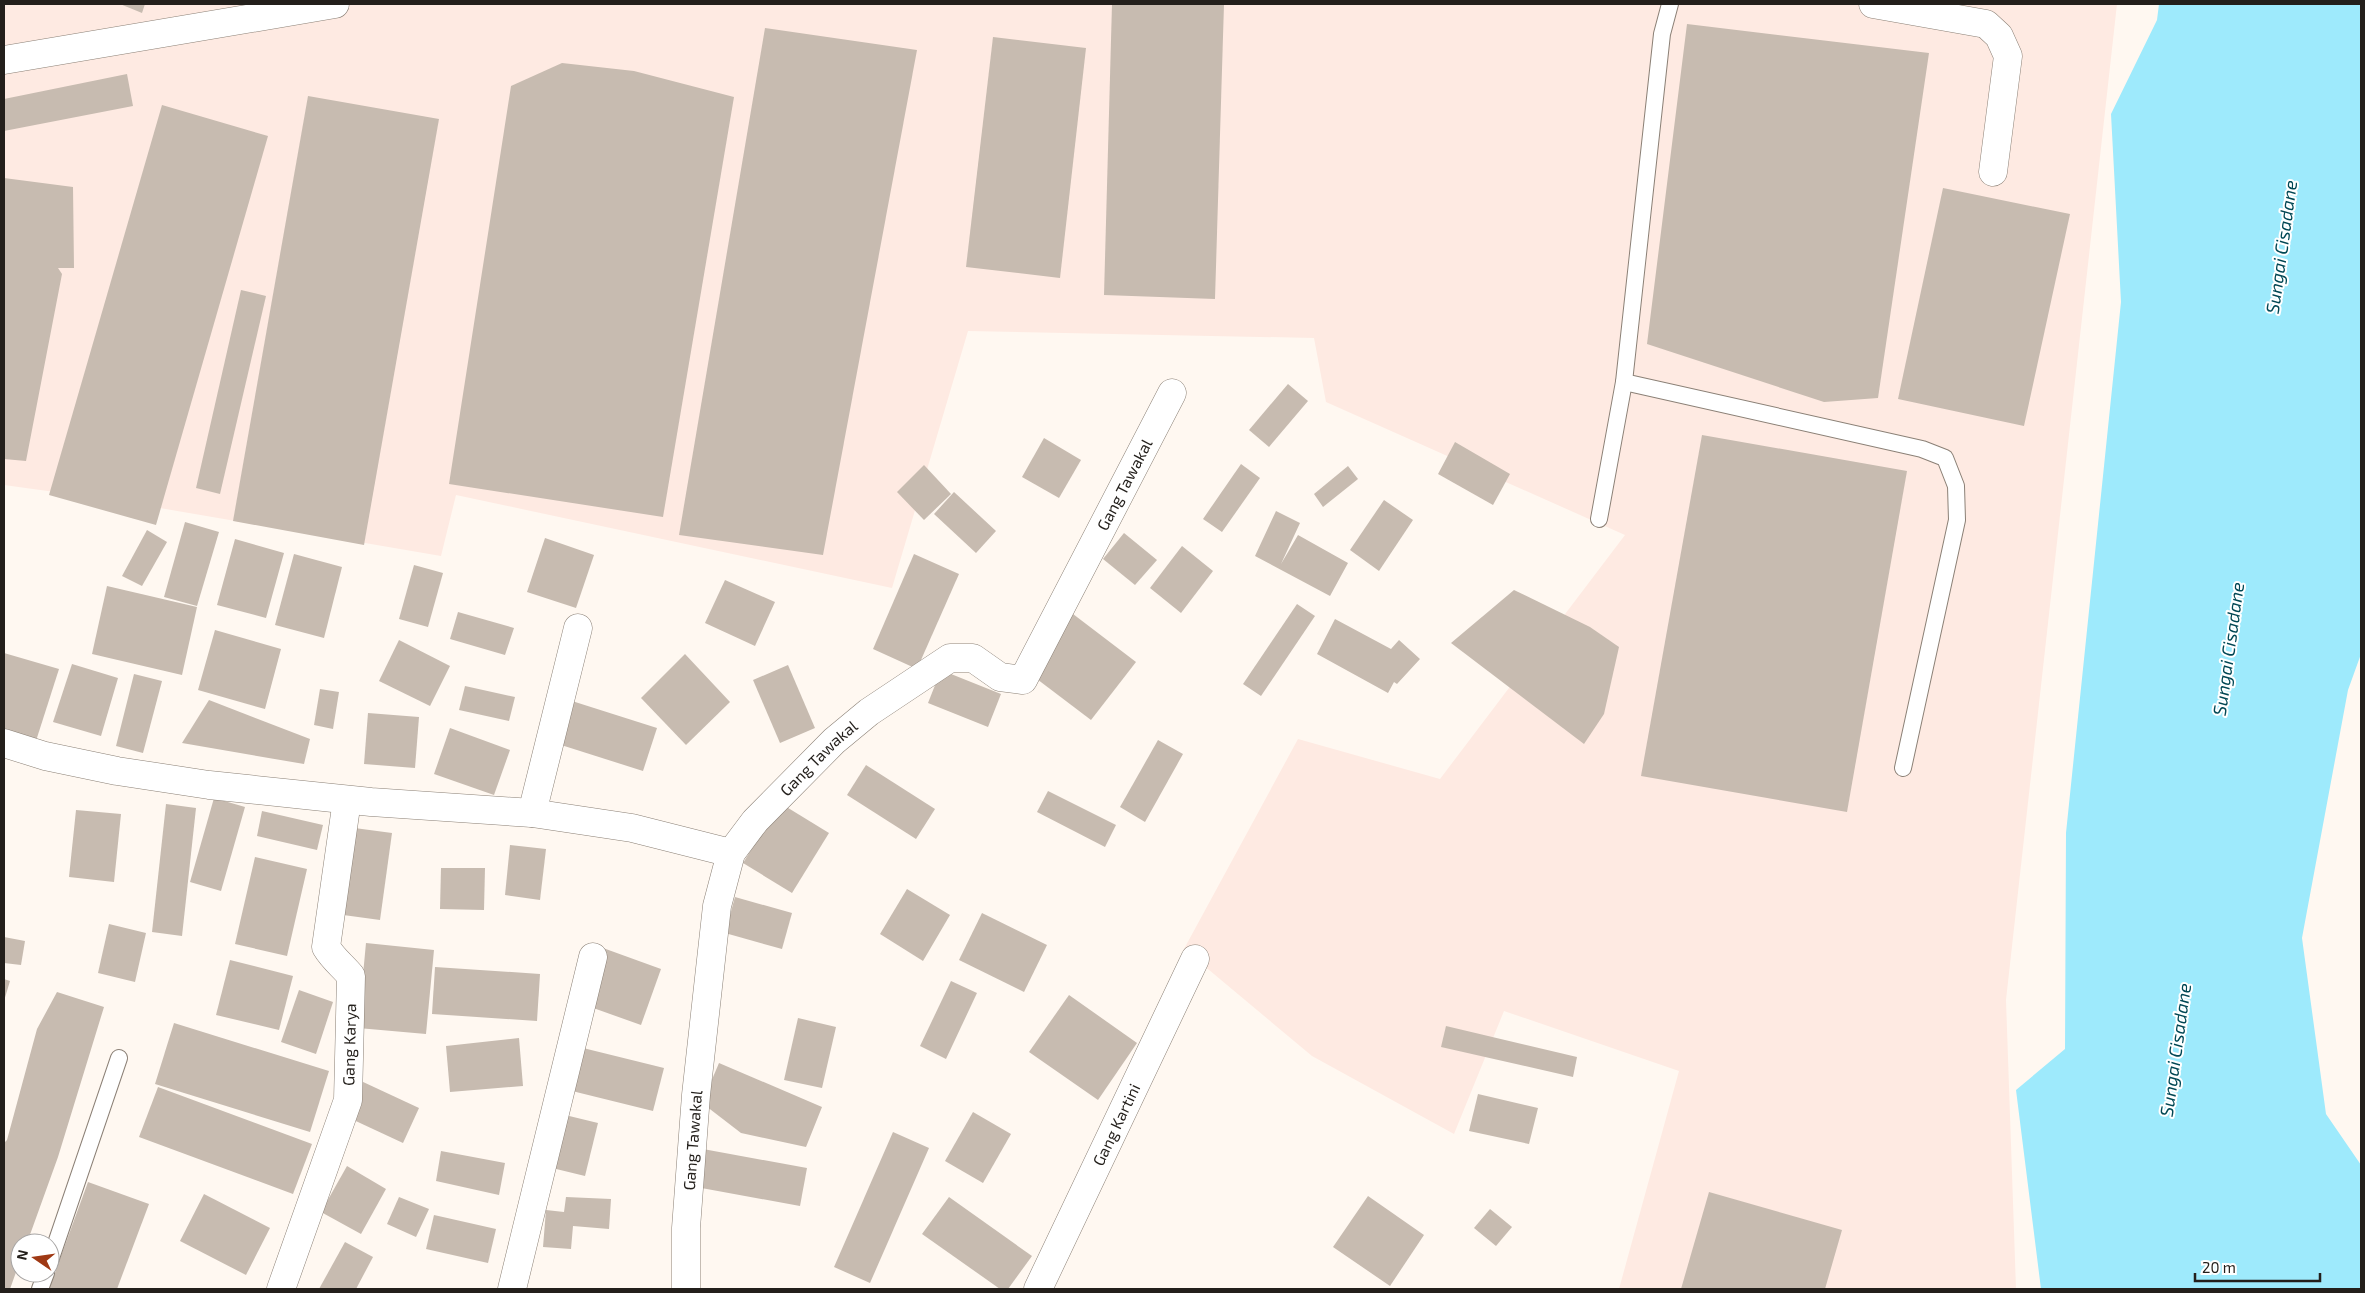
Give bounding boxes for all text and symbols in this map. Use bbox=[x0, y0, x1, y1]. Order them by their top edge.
water label: Sungai Cisadane bbox=[2261, 178, 2301, 315]
street label: Gang Tawakal bbox=[1092, 435, 1156, 533]
water label: Sungai Cisadane bbox=[2208, 580, 2248, 717]
street label: Gang Tawakal bbox=[776, 716, 861, 799]
water label: Sungai Cisadane bbox=[2155, 981, 2195, 1118]
street label: Gang Karya bbox=[338, 1003, 359, 1086]
street label: Gang Kartini bbox=[1088, 1080, 1143, 1169]
street label: Gang Tawakal bbox=[679, 1089, 706, 1191]
north arrow bbox=[10, 1233, 60, 1283]
text: N bbox=[12, 1248, 31, 1262]
scale bar bbox=[2195, 1250, 2320, 1282]
text: 20 m bbox=[2202, 1258, 2236, 1276]

